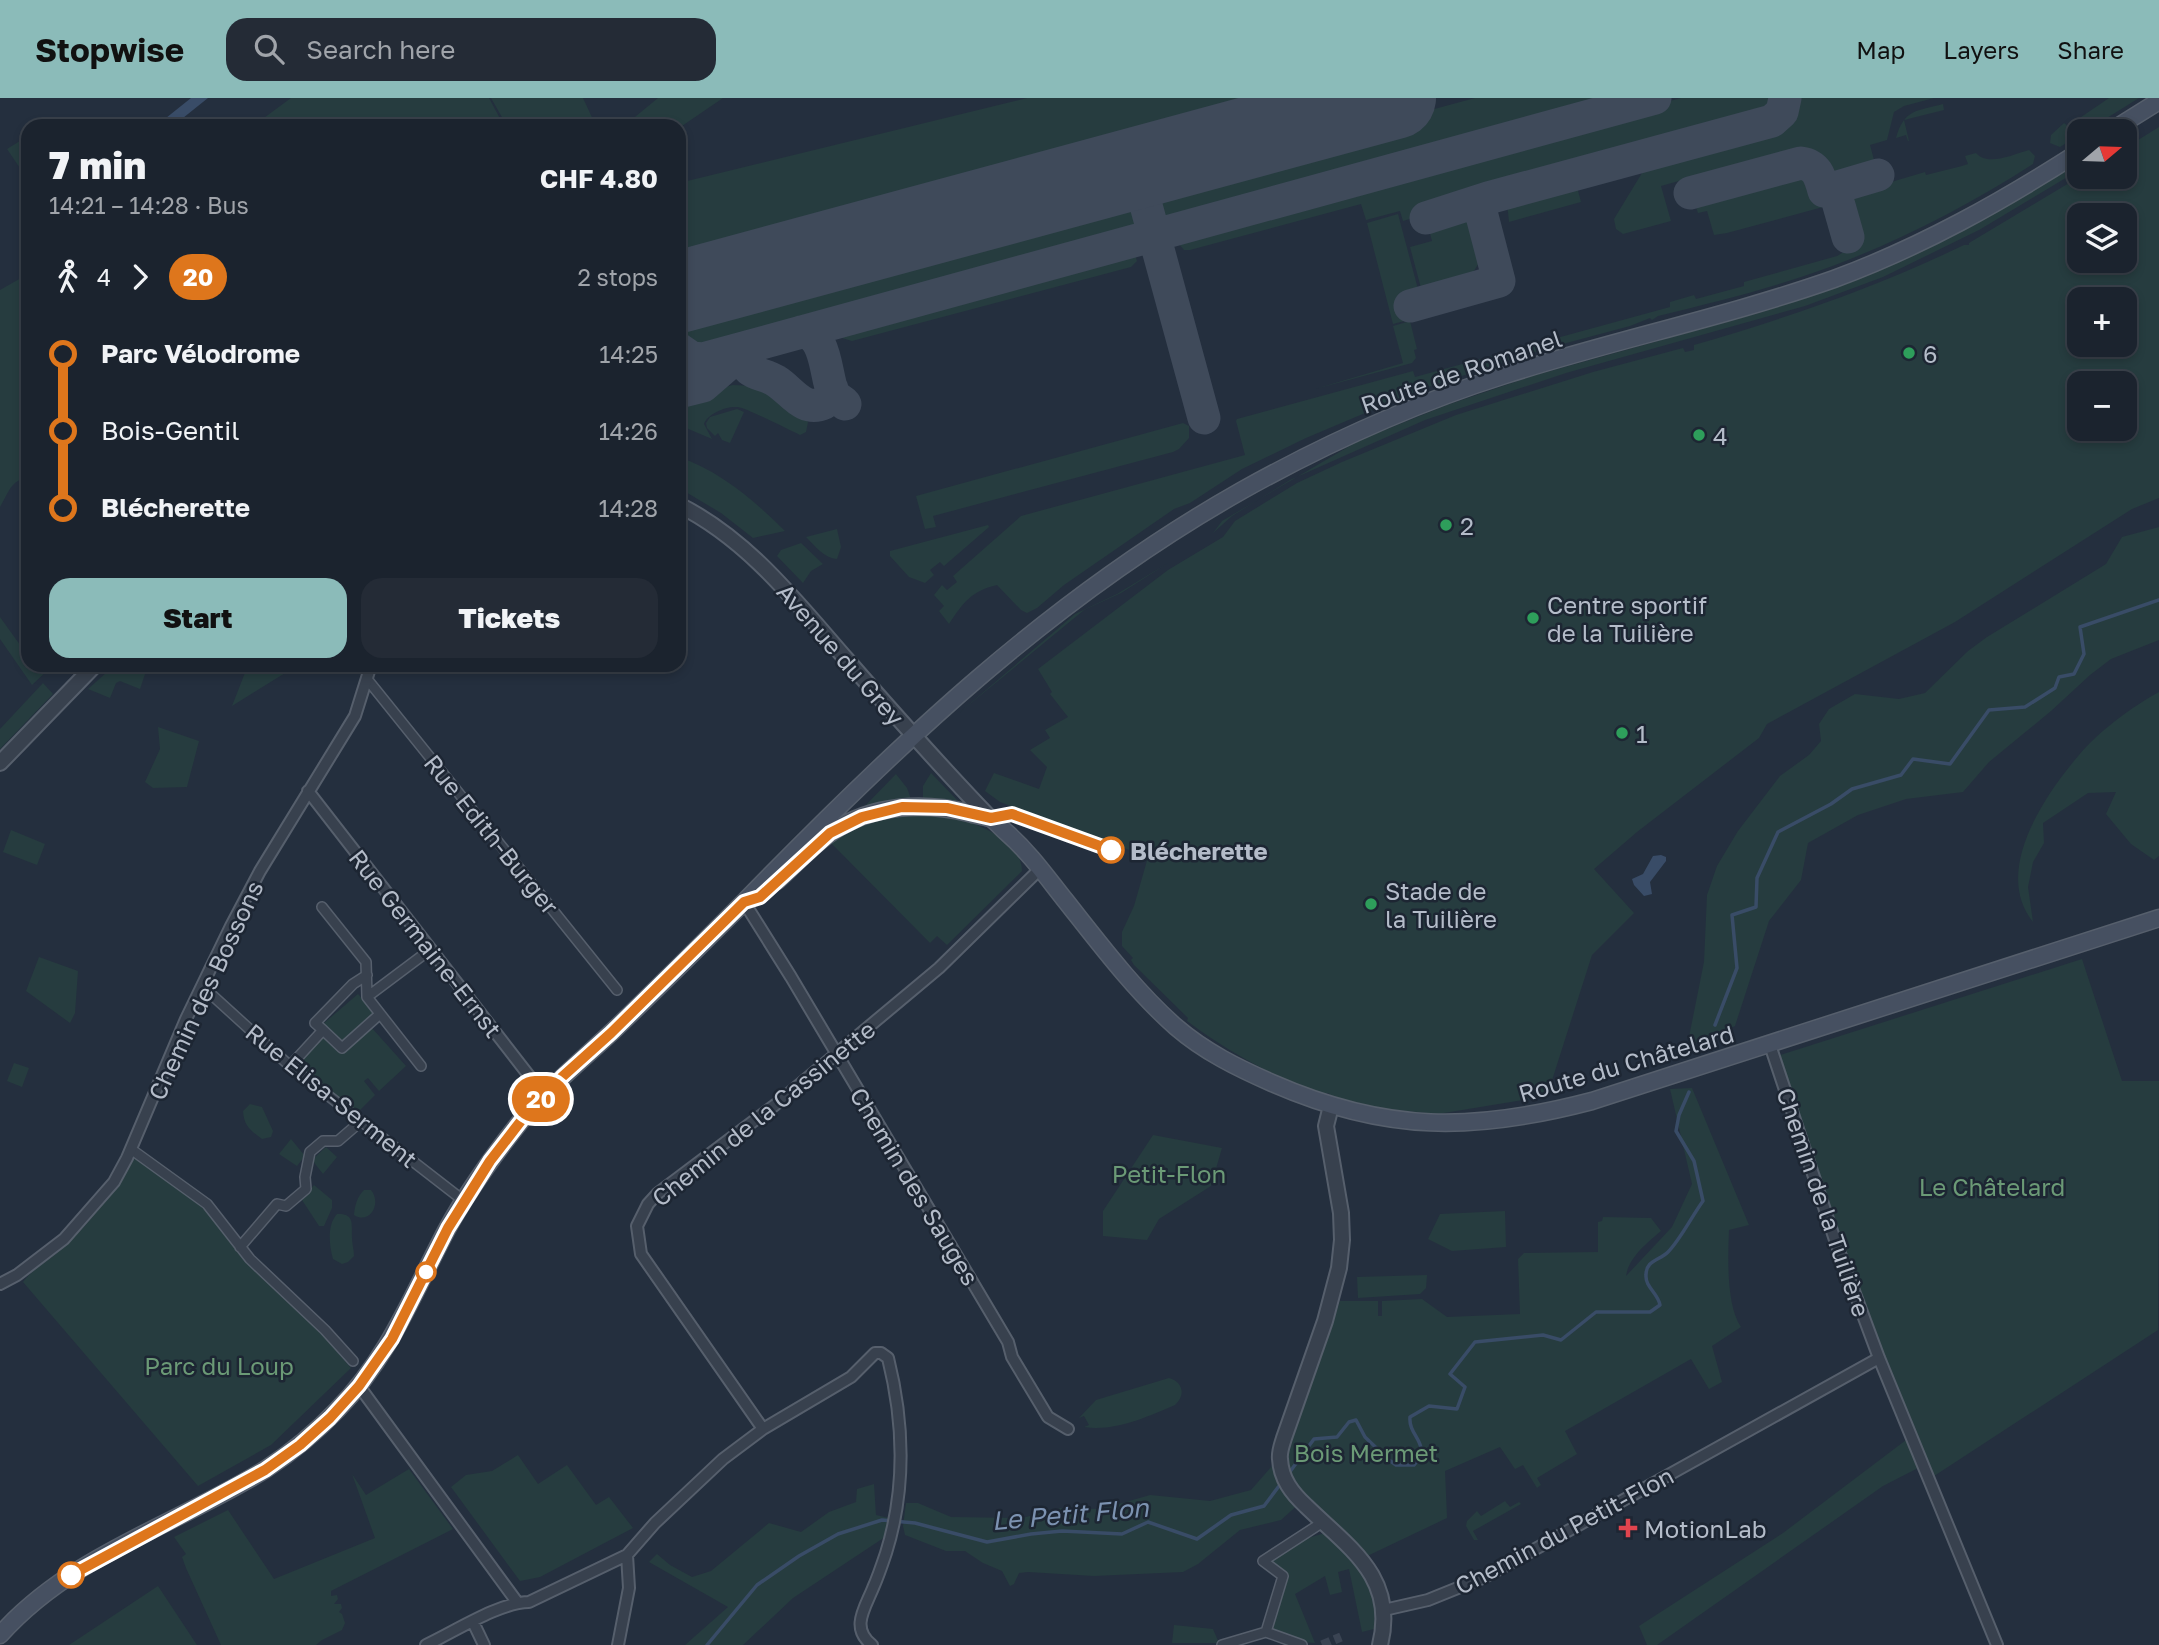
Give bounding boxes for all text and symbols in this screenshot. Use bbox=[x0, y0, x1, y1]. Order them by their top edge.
search box bbox=[226, 18, 716, 81]
text: Stopwise bbox=[35, 30, 184, 69]
icon: search bbox=[250, 30, 288, 68]
text: Search here bbox=[306, 34, 455, 65]
text: Map bbox=[1856, 35, 1905, 64]
text: Layers bbox=[1943, 35, 2019, 64]
text: Share bbox=[2057, 35, 2124, 64]
north arrow bbox=[2067, 119, 2137, 189]
map controls bbox=[2067, 119, 2137, 441]
text: 7 min bbox=[49, 142, 146, 187]
text: CHF 4.80 bbox=[540, 163, 658, 194]
text: 14:21 – 14:28 · Bus bbox=[49, 191, 249, 219]
button: layers bbox=[2067, 203, 2137, 273]
icon: walk bbox=[49, 258, 87, 296]
icon: forward bbox=[121, 258, 159, 296]
text: 20 bbox=[183, 262, 213, 291]
text: 4 bbox=[97, 263, 111, 291]
text: 2 stops bbox=[577, 263, 658, 291]
button: + bbox=[2067, 287, 2137, 357]
street label: Route de Romanel bbox=[1357, 323, 1565, 419]
text: Parc Vélodrome bbox=[101, 338, 300, 369]
place label: 6 bbox=[1923, 339, 1938, 368]
text: 14:25 bbox=[599, 340, 658, 368]
marker: 6 bbox=[1901, 345, 1917, 361]
button: − bbox=[2067, 371, 2137, 441]
text: Bois-Gentil bbox=[101, 415, 239, 446]
text: 14:26 bbox=[599, 417, 658, 445]
place label: 4 bbox=[1713, 421, 1728, 450]
marker: 4 bbox=[1691, 427, 1707, 443]
text: Blécherette bbox=[101, 492, 250, 523]
text: 14:28 bbox=[599, 494, 658, 522]
place label: 2 bbox=[1460, 511, 1474, 540]
marker: 2 bbox=[1438, 517, 1454, 533]
street label: Avenue du Grey bbox=[771, 577, 911, 731]
button: Start bbox=[49, 578, 347, 658]
button: Tickets bbox=[361, 578, 658, 658]
place label: Centre sportif de la Tuilière bbox=[1547, 590, 1707, 647]
marker: Centre sportif de la Tuilière bbox=[1525, 610, 1541, 626]
place label: 1 bbox=[1636, 719, 1648, 748]
marker: 1 bbox=[1614, 725, 1630, 741]
street label: Rue Edith-Burger bbox=[419, 748, 565, 920]
place label: Blécherette bbox=[1130, 836, 1268, 865]
marker: Blécherette bbox=[1098, 837, 1124, 863]
street label: Rue Germaine-Ernst bbox=[344, 843, 508, 1043]
street label: Chemin des Bossons bbox=[141, 876, 269, 1104]
place label: Stade de la Tuilière bbox=[1385, 876, 1497, 933]
marker: Stade de la Tuilière bbox=[1363, 896, 1379, 912]
street label: Chemin de la Cassinette bbox=[646, 1014, 880, 1212]
street label: Rue Elisa-Serment bbox=[240, 1017, 424, 1173]
street label: Route du Châtelard bbox=[1515, 1018, 1737, 1108]
line badge: 20 bbox=[510, 1076, 572, 1122]
street label: Chemin des Sauges bbox=[844, 1082, 986, 1290]
text: 20 bbox=[526, 1084, 556, 1113]
street label: Chemin de la Tuilière bbox=[1771, 1084, 1877, 1320]
park label: Petit-Flon bbox=[1112, 1159, 1226, 1188]
park label: Le Châtelard bbox=[1919, 1172, 2065, 1201]
unlabelled marker bbox=[416, 1262, 436, 1282]
park label: Parc du Loup bbox=[144, 1351, 294, 1380]
park label: Bois Mermet bbox=[1294, 1438, 1438, 1467]
street label: Chemin du Petit-Flon bbox=[1450, 1460, 1678, 1600]
water label: Le Petit Flon bbox=[990, 1492, 1151, 1536]
place label: MotionLab bbox=[1644, 1514, 1766, 1543]
marker: MotionLab bbox=[1618, 1518, 1638, 1538]
unlabelled marker bbox=[58, 1562, 84, 1588]

